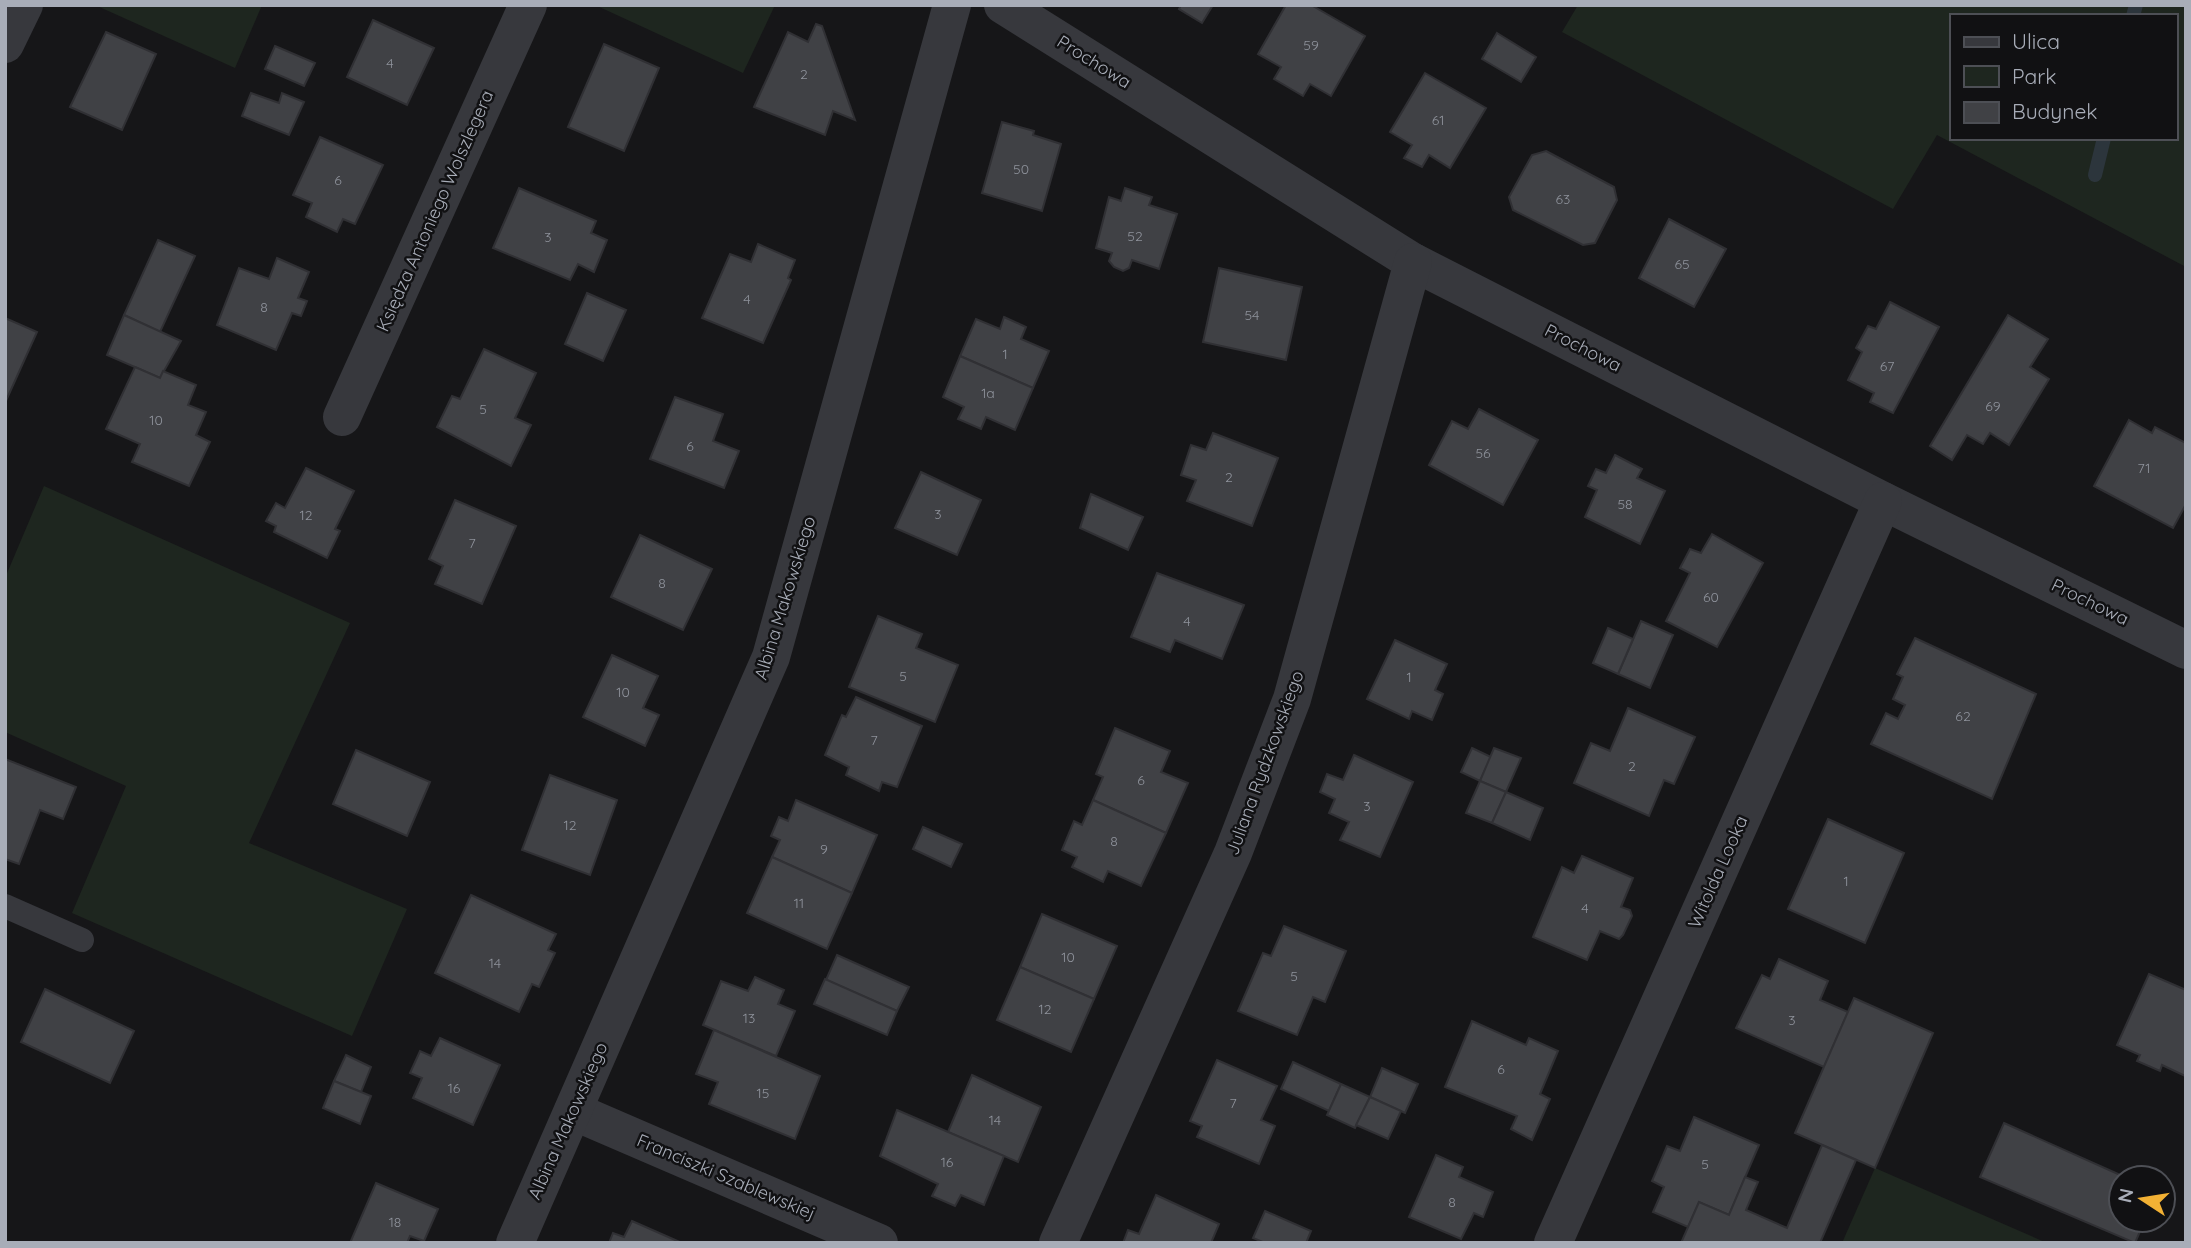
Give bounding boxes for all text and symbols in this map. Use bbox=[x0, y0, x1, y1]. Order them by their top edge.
legend bbox=[1950, 14, 2177, 140]
text: Ulica bbox=[2012, 28, 2060, 54]
street label: Prochowa bbox=[1053, 30, 1136, 93]
house number: 59 bbox=[1303, 36, 1319, 54]
house number: 4 bbox=[386, 54, 394, 72]
text: Park bbox=[2012, 63, 2056, 89]
house number: 2 bbox=[800, 65, 808, 83]
street label: Księdza Antoniego Wolszlegera bbox=[371, 87, 498, 335]
text: Budynek bbox=[2012, 98, 2098, 124]
house number: 61 bbox=[1432, 111, 1444, 129]
house number: 50 bbox=[1013, 160, 1029, 178]
house number: 6 bbox=[334, 171, 342, 189]
house number: 63 bbox=[1556, 190, 1570, 208]
house number: 52 bbox=[1127, 227, 1143, 245]
house number: 3 bbox=[544, 228, 552, 246]
house number: 65 bbox=[1674, 255, 1690, 273]
house number: 4 bbox=[743, 290, 751, 308]
house number: 8 bbox=[260, 298, 268, 316]
house number: 54 bbox=[1244, 306, 1260, 324]
street label: Prochowa bbox=[1541, 318, 1625, 377]
house number: 1 bbox=[1002, 345, 1008, 363]
house number: 67 bbox=[1880, 357, 1894, 375]
house number: 1a bbox=[981, 384, 995, 402]
house number: 69 bbox=[1985, 397, 2001, 415]
house number: 5 bbox=[479, 400, 487, 418]
house number: 10 bbox=[149, 411, 163, 429]
house number: 6 bbox=[686, 437, 694, 455]
house number: 56 bbox=[1475, 444, 1491, 462]
house number: 71 bbox=[2137, 459, 2151, 477]
house number: 2 bbox=[1225, 468, 1233, 486]
house number: 58 bbox=[1617, 495, 1633, 513]
house number: 3 bbox=[934, 505, 942, 523]
house number: 12 bbox=[300, 506, 313, 524]
street label: Albina Makowskiego bbox=[749, 513, 820, 682]
house number: 7 bbox=[468, 534, 476, 552]
street label: Prochowa bbox=[2048, 573, 2133, 630]
house number: 8 bbox=[658, 574, 666, 592]
house number: 60 bbox=[1703, 588, 1719, 606]
house number: 4 bbox=[1183, 612, 1191, 630]
house number: 5 bbox=[899, 667, 907, 685]
street label: Juliana Rydzkowskiego bbox=[1220, 667, 1309, 858]
house number: 1 bbox=[1406, 668, 1412, 686]
house number: 10 bbox=[616, 683, 630, 701]
house number: 62 bbox=[1955, 707, 1971, 725]
house number: 7 bbox=[870, 731, 878, 749]
house number: 2 bbox=[1628, 757, 1636, 775]
house number: 6 bbox=[1137, 771, 1145, 789]
house number: 3 bbox=[1363, 797, 1371, 815]
street label: Witolda Looka bbox=[1683, 812, 1753, 932]
house number: 12 bbox=[564, 816, 577, 834]
house number: 8 bbox=[1110, 832, 1118, 850]
house number: 9 bbox=[820, 840, 828, 858]
house number: 1 bbox=[1843, 872, 1849, 890]
house number: 11 bbox=[794, 894, 804, 912]
house number: 4 bbox=[1581, 899, 1589, 917]
house number: 10 bbox=[1061, 948, 1075, 966]
house number: 14 bbox=[489, 954, 501, 972]
house number: 5 bbox=[1290, 967, 1298, 985]
house number: 12 bbox=[1039, 1000, 1052, 1018]
house number: 13 bbox=[743, 1009, 755, 1027]
house number: 3 bbox=[1788, 1011, 1796, 1029]
street label: Albina Makowskiego bbox=[522, 1039, 613, 1203]
house number: 6 bbox=[1497, 1060, 1505, 1078]
house number: 16 bbox=[448, 1079, 461, 1097]
house number: 15 bbox=[757, 1084, 769, 1102]
house number: 7 bbox=[1229, 1094, 1237, 1112]
house number: 14 bbox=[989, 1111, 1001, 1129]
street label: Franciszki Szablewskiej bbox=[633, 1128, 819, 1225]
house number: 16 bbox=[941, 1153, 954, 1171]
house number: 5 bbox=[1701, 1155, 1709, 1173]
north arrow bbox=[2107, 1164, 2177, 1234]
text: N bbox=[2112, 1186, 2139, 1205]
house number: 8 bbox=[1448, 1193, 1456, 1211]
house number: 18 bbox=[389, 1213, 401, 1231]

